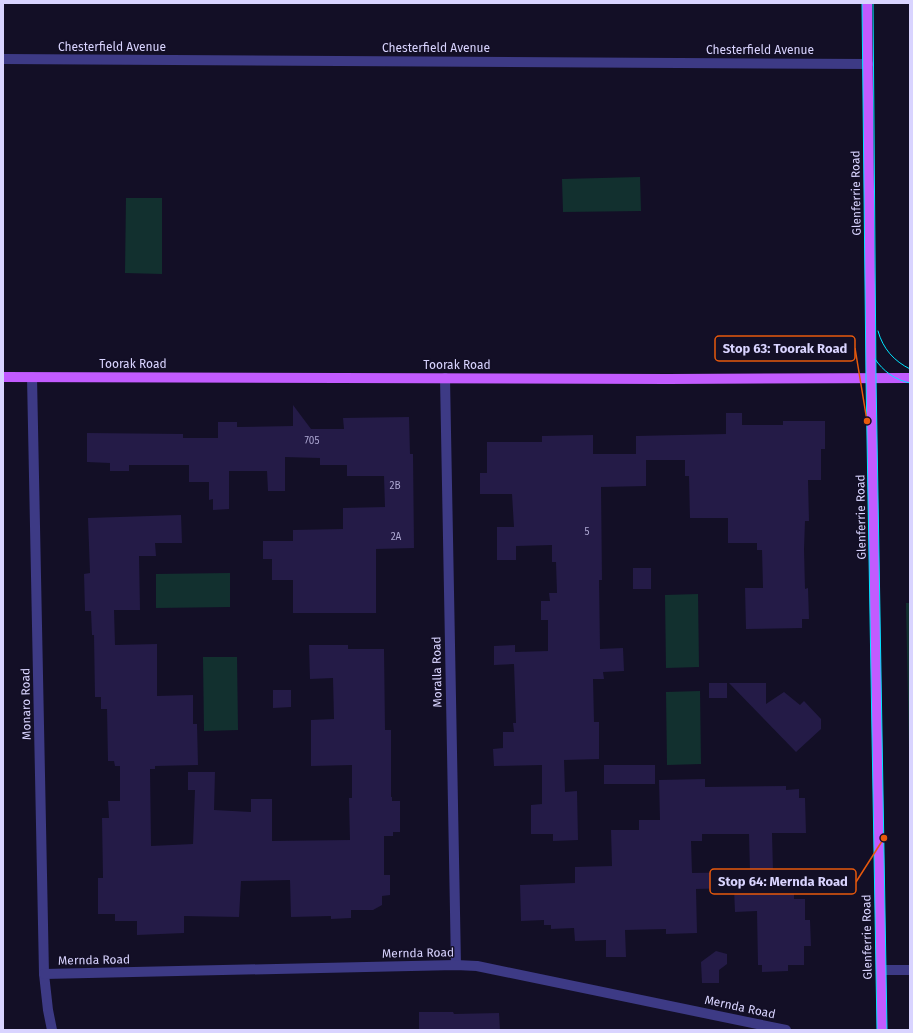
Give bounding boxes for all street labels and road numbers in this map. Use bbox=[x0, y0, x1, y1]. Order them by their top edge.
street label: Chesterfield Avenue bbox=[58, 40, 166, 54]
street label: Chesterfield Avenue bbox=[382, 41, 490, 55]
street label: Chesterfield Avenue bbox=[706, 43, 814, 57]
street label: Glenferrie Road bbox=[848, 150, 864, 236]
street label: Toorak Road bbox=[99, 357, 167, 371]
street label: Toorak Road bbox=[423, 358, 491, 372]
street label: Glenferrie Road bbox=[853, 474, 869, 560]
street label: Moralla Road bbox=[429, 636, 445, 708]
street label: Monaro Road bbox=[18, 668, 34, 740]
street label: Glenferrie Road bbox=[859, 894, 875, 980]
street label: Mernda Road bbox=[382, 945, 454, 961]
street label: Mernda Road bbox=[58, 952, 130, 968]
street label: Mernda Road bbox=[703, 993, 777, 1021]

